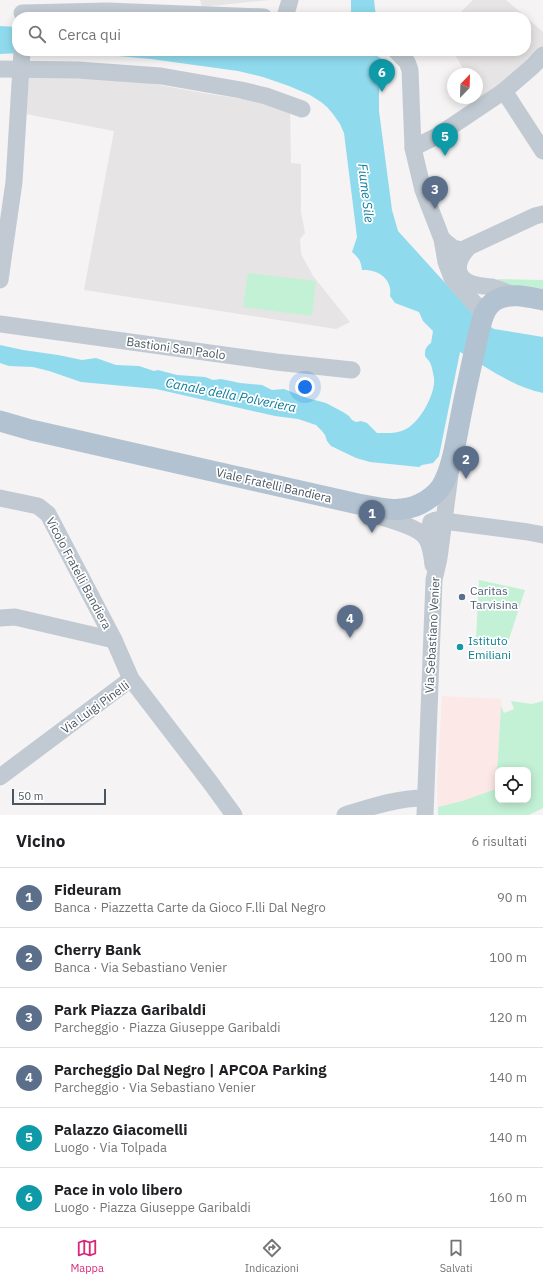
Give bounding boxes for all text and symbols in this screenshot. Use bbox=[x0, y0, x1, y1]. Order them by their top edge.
search box bbox=[12, 12, 531, 56]
icon: search bbox=[26, 23, 48, 45]
text: Cerca qui bbox=[58, 25, 121, 44]
pin: 6 bbox=[369, 59, 395, 92]
north arrow bbox=[447, 68, 483, 104]
pin: 5 bbox=[432, 123, 458, 156]
water label: Fiume Sile bbox=[354, 162, 378, 224]
pin: 3 bbox=[422, 176, 448, 209]
street label: Bastioni San Paolo bbox=[125, 334, 227, 362]
water label: Canale della Polveriera bbox=[164, 374, 298, 416]
your location bbox=[295, 377, 315, 397]
pin: 2 bbox=[453, 446, 479, 479]
street label: Viale Fratelli Bandiera bbox=[215, 464, 334, 506]
pin: 1 bbox=[359, 500, 385, 533]
street label: Vicolo Fratelli Bandiera bbox=[43, 515, 115, 632]
street label: Via Sebastiano Venier bbox=[421, 576, 443, 694]
place label: Caritas Tarvisina bbox=[470, 583, 519, 612]
marker: Caritas Tarvisina bbox=[457, 592, 467, 602]
pin: 4 bbox=[337, 605, 363, 638]
place label: Istituto Emiliani bbox=[468, 633, 511, 662]
marker: Istituto Emiliani bbox=[455, 642, 465, 652]
street label: Via Luigi Pinelli bbox=[58, 677, 132, 737]
map controls bbox=[495, 767, 531, 803]
button: locate bbox=[495, 767, 531, 803]
scale bar bbox=[12, 787, 106, 806]
text: 50 m bbox=[18, 789, 43, 803]
text: Vicino bbox=[16, 830, 65, 852]
text: 6 risultati bbox=[472, 833, 527, 850]
text: Fideuram bbox=[54, 880, 121, 899]
text: 1 bbox=[25, 889, 33, 906]
text: 90 m bbox=[497, 889, 527, 906]
text: Banca · Piazzetta Carte da Gioco F.lli Dal Negro bbox=[54, 899, 326, 916]
text: Cherry Bank bbox=[54, 940, 141, 959]
text: 2 bbox=[25, 949, 33, 966]
text: 100 m bbox=[489, 949, 527, 966]
text: Banca · Via Sebastiano Venier bbox=[54, 959, 227, 976]
text: Park Piazza Garibaldi bbox=[54, 1000, 206, 1019]
text: 3 bbox=[25, 1009, 33, 1026]
text: 120 m bbox=[489, 1009, 527, 1026]
text: Parcheggio · Piazza Giuseppe Garibaldi bbox=[54, 1019, 281, 1036]
text: Parcheggio Dal Negro | APCOA Parking bbox=[54, 1060, 327, 1079]
text: 4 bbox=[25, 1069, 33, 1086]
text: 140 m bbox=[489, 1069, 527, 1086]
text: Parcheggio · Via Sebastiano Venier bbox=[54, 1079, 255, 1096]
text: Palazzo Giacomelli bbox=[54, 1120, 187, 1139]
text: 5 bbox=[25, 1129, 33, 1146]
text: 140 m bbox=[489, 1129, 527, 1146]
text: Luogo · Via Tolpada bbox=[54, 1139, 167, 1156]
text: Pace in volo libero bbox=[54, 1180, 182, 1199]
text: 6 bbox=[25, 1189, 33, 1206]
text: 160 m bbox=[489, 1189, 527, 1206]
text: Luogo · Piazza Giuseppe Garibaldi bbox=[54, 1199, 251, 1216]
tab: Mappa bbox=[70, 1237, 104, 1275]
tab: Indicazioni bbox=[245, 1237, 299, 1275]
tab: Salvati bbox=[440, 1237, 473, 1275]

